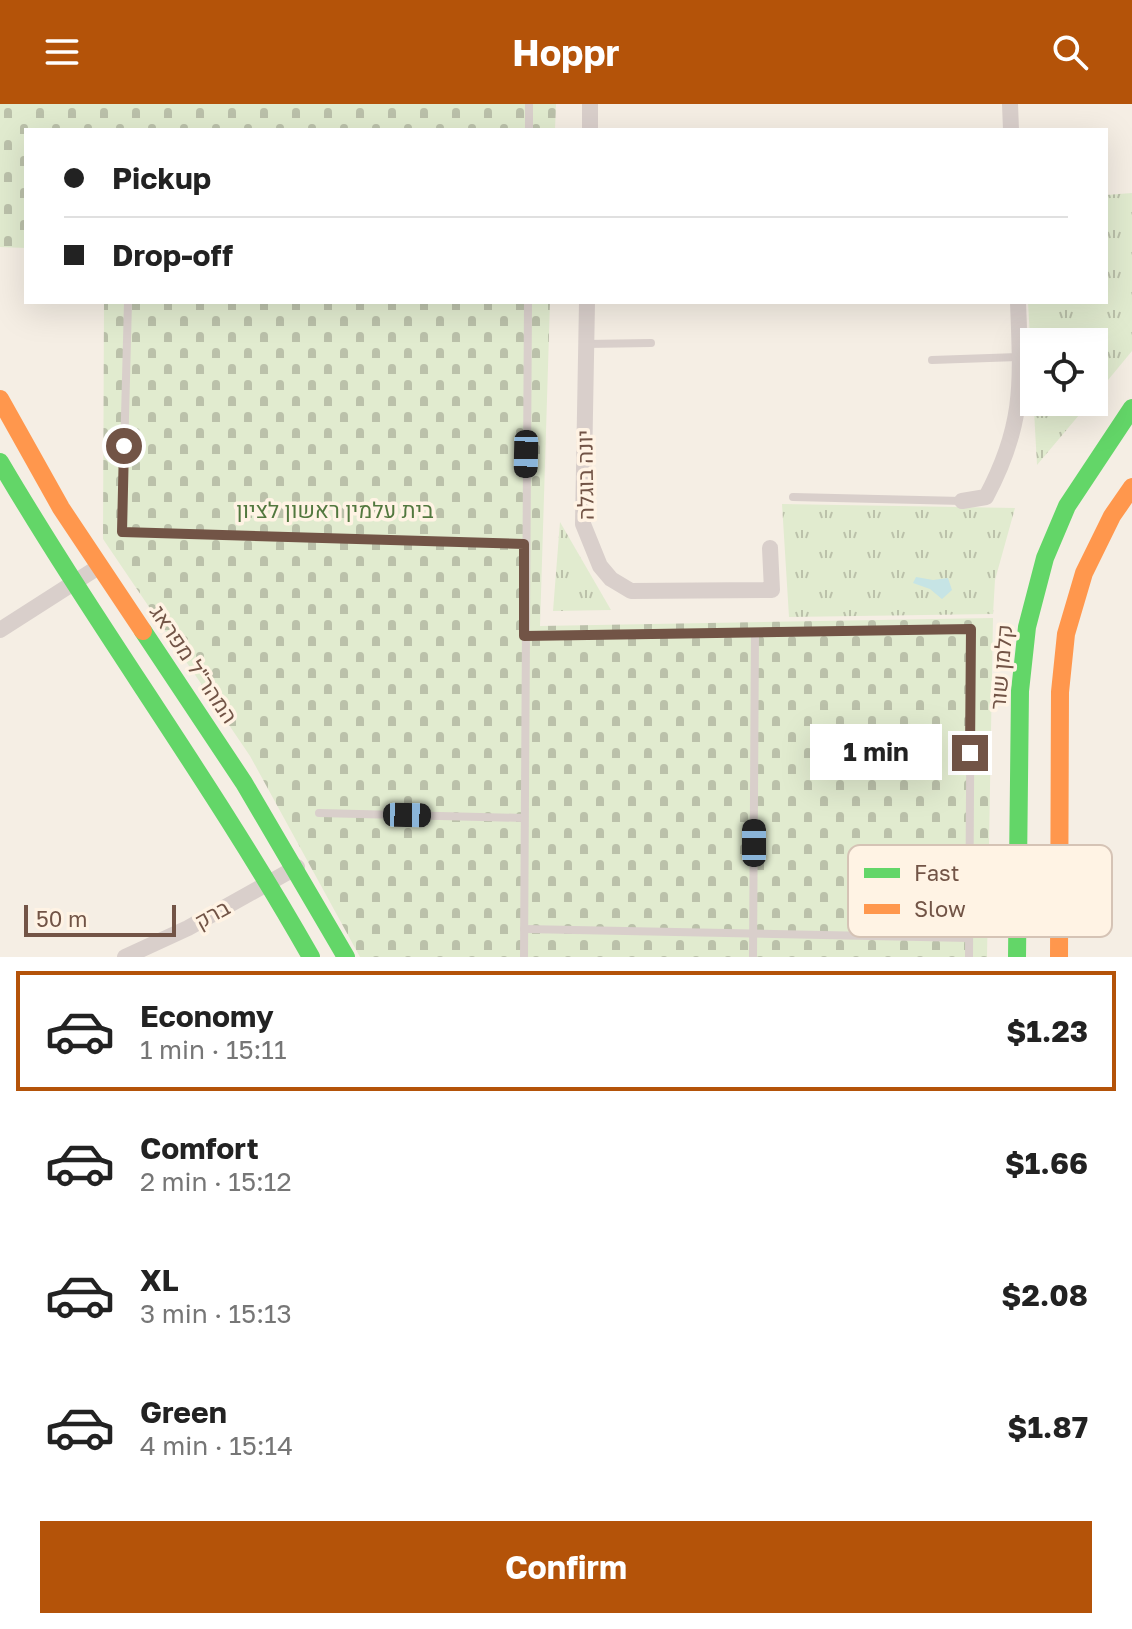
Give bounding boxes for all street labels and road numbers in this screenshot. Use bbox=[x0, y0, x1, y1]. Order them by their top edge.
street label: יונה בוגלה bbox=[570, 430, 599, 520]
street label: המהר"ל מפראג bbox=[145, 599, 244, 728]
street label: קלמן שור bbox=[983, 623, 1018, 711]
street label: ברק bbox=[189, 893, 234, 934]

